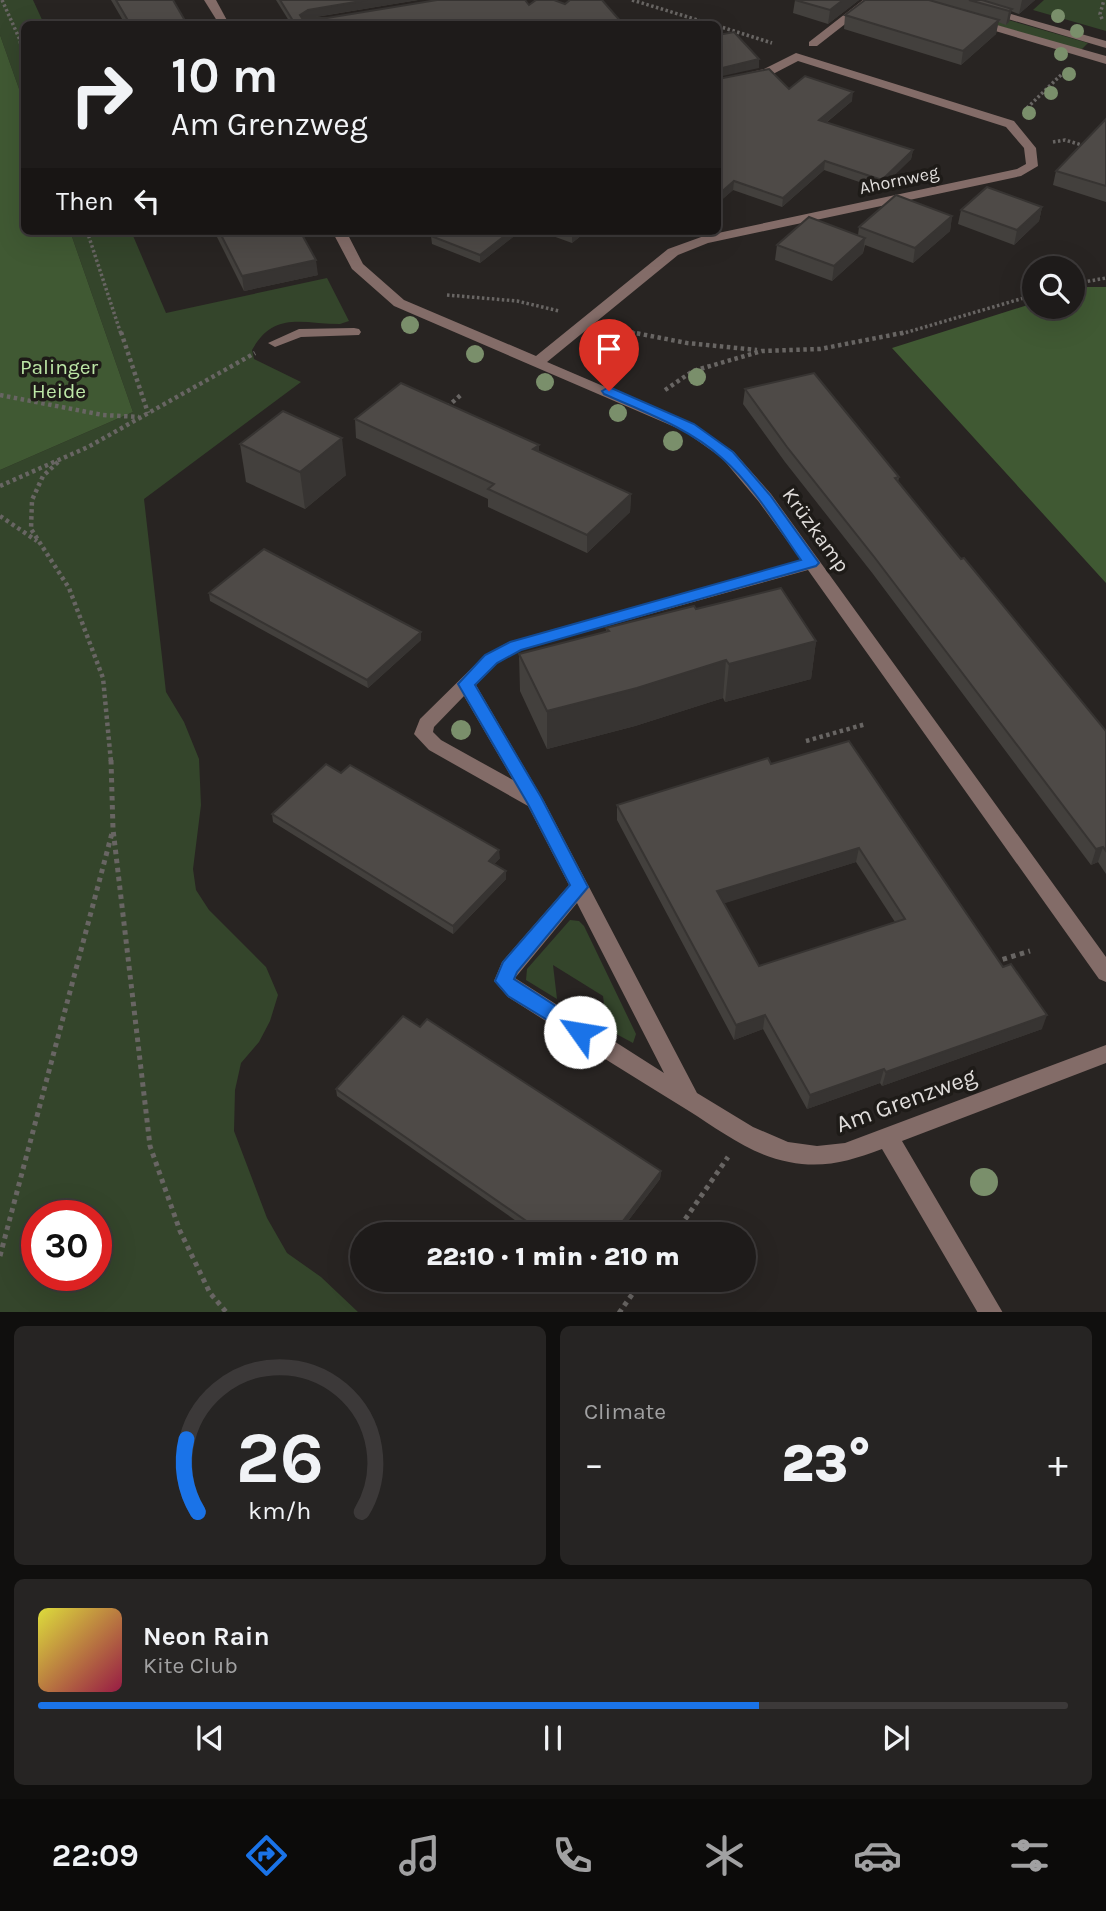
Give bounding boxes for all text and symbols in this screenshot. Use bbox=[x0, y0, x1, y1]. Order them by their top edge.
text: 10 m bbox=[171, 47, 278, 104]
icon: right bbox=[56, 49, 147, 140]
text: Am Grenzweg bbox=[171, 106, 368, 143]
street label: Ahornweg bbox=[857, 161, 941, 199]
icon: left bbox=[128, 182, 166, 220]
text: Then bbox=[56, 186, 114, 217]
map controls bbox=[1022, 256, 1085, 319]
button: search bbox=[1022, 256, 1085, 319]
pin bbox=[579, 319, 639, 391]
icon: arrive bbox=[590, 330, 628, 368]
park label: Palinger Heide bbox=[20, 355, 99, 403]
street label: Krüzkamp bbox=[777, 483, 855, 577]
position arrow bbox=[543, 995, 617, 1069]
street label: Am Grenzweg bbox=[832, 1061, 981, 1138]
speed limit sign: 30 bbox=[21, 1200, 112, 1291]
text: 22:10 · 1 min · 210 m bbox=[426, 1241, 680, 1272]
text: Climate bbox=[584, 1398, 666, 1425]
text: 26 bbox=[236, 1415, 324, 1500]
text: 23° bbox=[781, 1433, 871, 1494]
text: − bbox=[584, 1442, 604, 1487]
text: + bbox=[1048, 1442, 1068, 1487]
text: km/h bbox=[248, 1495, 312, 1524]
text: Neon Rain bbox=[143, 1621, 270, 1652]
text: Kite Club bbox=[143, 1652, 238, 1679]
icon: previous bbox=[191, 1719, 229, 1757]
icon: pause bbox=[534, 1719, 572, 1757]
icon: next bbox=[877, 1719, 915, 1757]
icon: directions bbox=[242, 1831, 291, 1880]
icon: music bbox=[395, 1831, 444, 1880]
icon: phone bbox=[548, 1831, 597, 1880]
icon: climate bbox=[700, 1831, 749, 1880]
icon: car bbox=[853, 1831, 902, 1880]
icon: filters bbox=[1005, 1831, 1054, 1880]
text: 22:09 bbox=[52, 1837, 139, 1874]

